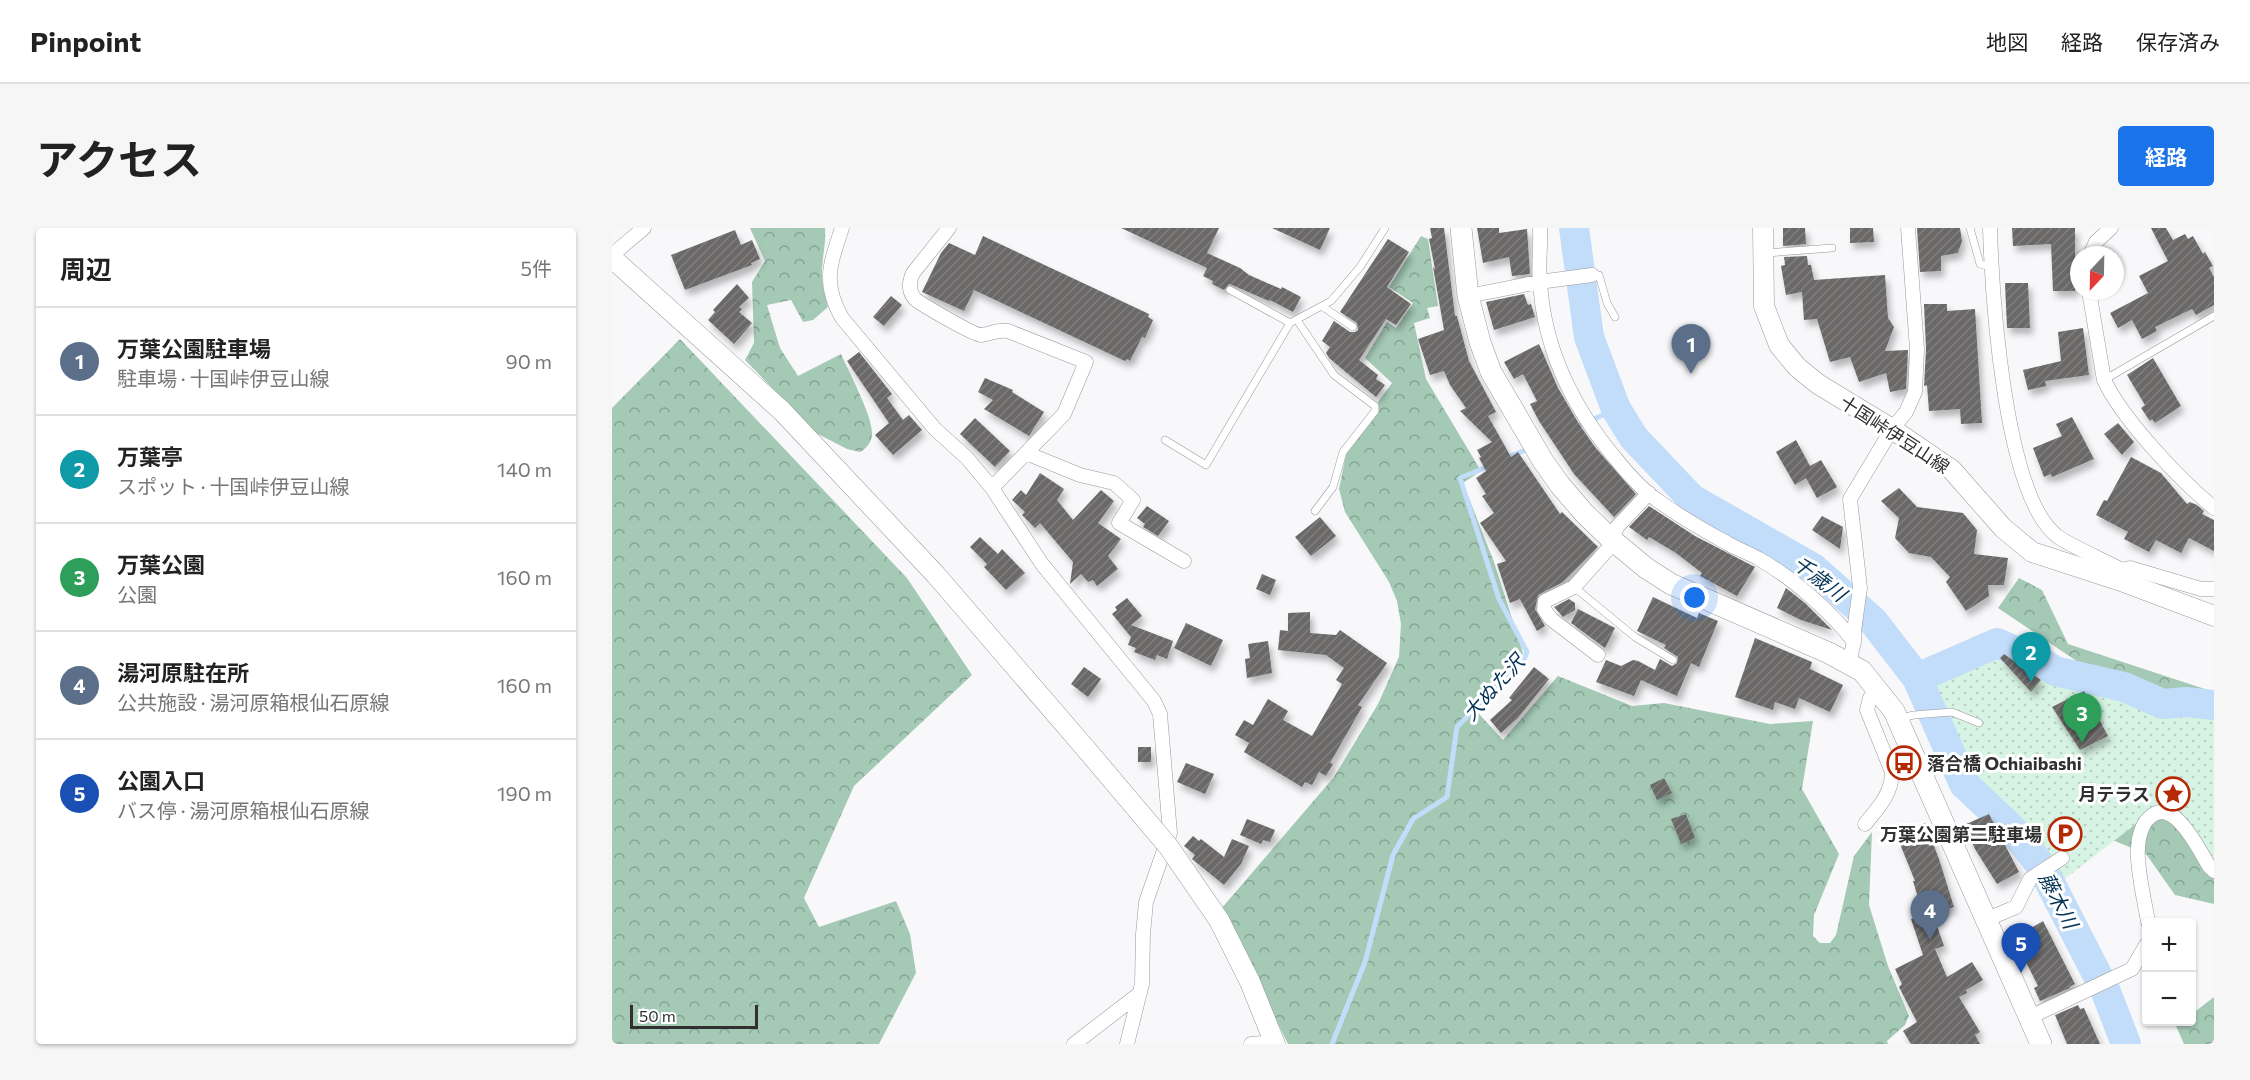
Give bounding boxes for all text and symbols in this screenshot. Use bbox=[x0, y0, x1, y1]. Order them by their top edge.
text: Pinpoint bbox=[30, 24, 141, 58]
text: 地図 bbox=[1986, 29, 2028, 54]
text: 経路 bbox=[2061, 29, 2103, 54]
text: 保存済み bbox=[2136, 29, 2220, 54]
button: 経路 bbox=[2118, 126, 2214, 186]
text: アクセス bbox=[36, 132, 202, 184]
north arrow bbox=[2070, 246, 2124, 300]
text: 周辺 bbox=[60, 253, 112, 284]
text: 5件 bbox=[521, 256, 552, 280]
pin: 1 bbox=[1672, 324, 1710, 374]
text: 万葉公園駐車場 bbox=[117, 335, 271, 362]
text: 1 bbox=[75, 349, 84, 373]
text: 90 m bbox=[506, 349, 552, 373]
text: 駐車場 · 十国峠伊豆山線 bbox=[117, 366, 329, 390]
street label: 十国峠伊豆山線 bbox=[1836, 390, 1954, 478]
text: 万葉亭 bbox=[117, 443, 183, 470]
text: 2 bbox=[74, 457, 85, 481]
text: 140 m bbox=[497, 457, 552, 481]
text: スポット · 十国峠伊豆山線 bbox=[117, 474, 349, 498]
water label: 千歳川 bbox=[1789, 550, 1853, 607]
text: 万葉公園 bbox=[117, 551, 205, 578]
text: 3 bbox=[74, 565, 85, 589]
text: 160 m bbox=[497, 565, 552, 589]
text: 公園 bbox=[117, 582, 157, 606]
your location bbox=[1680, 583, 1709, 612]
pin: 2 bbox=[2012, 632, 2050, 682]
water label: 大ぬた沢 bbox=[1457, 647, 1531, 725]
text: 湯河原駐在所 bbox=[117, 659, 249, 686]
text: 4 bbox=[73, 673, 86, 697]
text: 160 m bbox=[497, 673, 552, 697]
text: 公共施設 · 湯河原箱根仙石原線 bbox=[117, 690, 389, 714]
pin: 3 bbox=[2062, 694, 2102, 743]
bus stop icon: 落合橋 Ochiaibashi bbox=[1886, 745, 1922, 781]
place label: 落合橋 Ochiaibashi bbox=[1927, 752, 2082, 774]
text: 公園入口 bbox=[117, 767, 205, 794]
place icon: 月テラス bbox=[2155, 776, 2191, 812]
text: 5 bbox=[74, 781, 85, 805]
text: 190 m bbox=[497, 781, 552, 805]
place label: 月テラス bbox=[2078, 783, 2150, 805]
text: バス停 · 湯河原箱根仙石原線 bbox=[117, 798, 369, 822]
parking icon: 万葉公園第二駐車場 bbox=[2047, 816, 2083, 852]
place label: 万葉公園第二駐車場 bbox=[1880, 823, 2042, 845]
water label: 藤木川 bbox=[2035, 868, 2084, 934]
pin: 4 bbox=[1910, 890, 1950, 940]
map controls bbox=[2142, 918, 2196, 1026]
button: + bbox=[2142, 918, 2196, 972]
pin: 5 bbox=[2002, 924, 2040, 973]
button: − bbox=[2142, 972, 2196, 1026]
scale bar bbox=[630, 1002, 758, 1030]
text: 50 m bbox=[639, 1006, 676, 1025]

